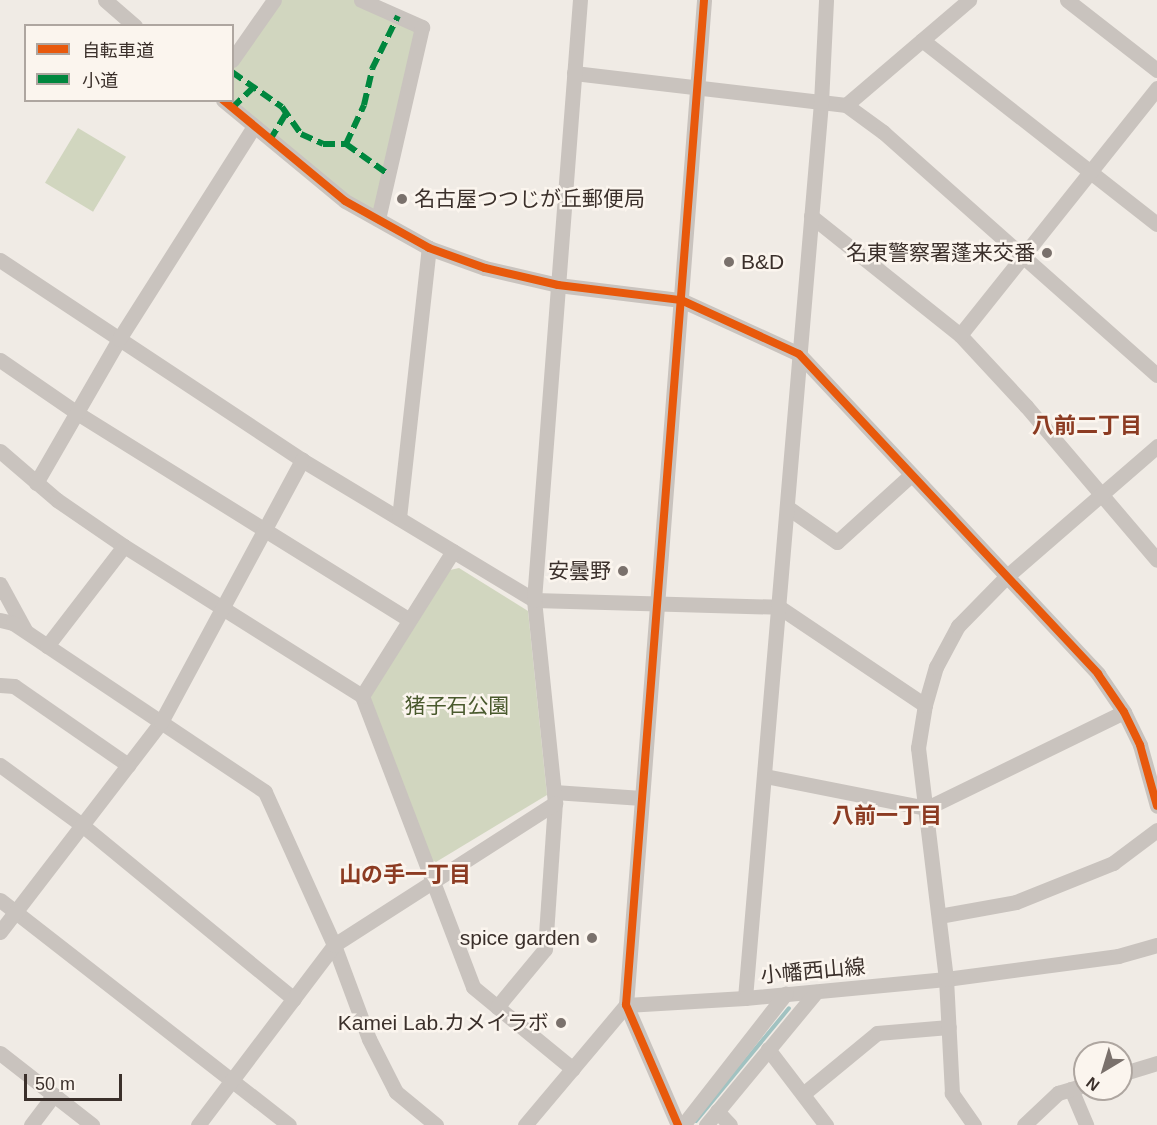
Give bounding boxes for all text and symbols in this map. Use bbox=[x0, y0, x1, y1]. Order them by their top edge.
legend bbox=[24, 24, 234, 102]
text: 自転車道 bbox=[82, 41, 154, 61]
text: 小道 bbox=[82, 71, 118, 91]
place label: 名古屋つつじが丘郵便局 bbox=[414, 186, 645, 212]
marker: 名古屋つつじが丘郵便局 bbox=[395, 192, 409, 206]
place label: 名東警察署蓬来交番 bbox=[846, 240, 1035, 266]
marker: 名東警察署蓬来交番 bbox=[1040, 246, 1054, 260]
place label: B&D bbox=[741, 249, 784, 275]
marker: B&D bbox=[722, 255, 736, 269]
district label: 八前二丁目 bbox=[1032, 413, 1142, 439]
place label: 安曇野 bbox=[548, 558, 611, 584]
marker: 安曇野 bbox=[616, 564, 630, 578]
park label: 猪子石公園 bbox=[405, 693, 509, 719]
district label: 八前一丁目 bbox=[832, 803, 942, 829]
district label: 山の手一丁目 bbox=[339, 862, 471, 888]
place label: spice garden bbox=[460, 925, 580, 951]
marker: spice garden bbox=[585, 931, 599, 945]
street label: 小幡西山線 bbox=[760, 954, 866, 988]
place label: Kamei Lab.カメイラボ bbox=[338, 1010, 549, 1036]
marker: Kamei Lab.カメイラボ bbox=[554, 1016, 568, 1030]
north arrow bbox=[1073, 1041, 1133, 1101]
scale bar bbox=[27, 1062, 124, 1100]
text: 50 m bbox=[35, 1074, 75, 1094]
text: N bbox=[1083, 1074, 1103, 1094]

